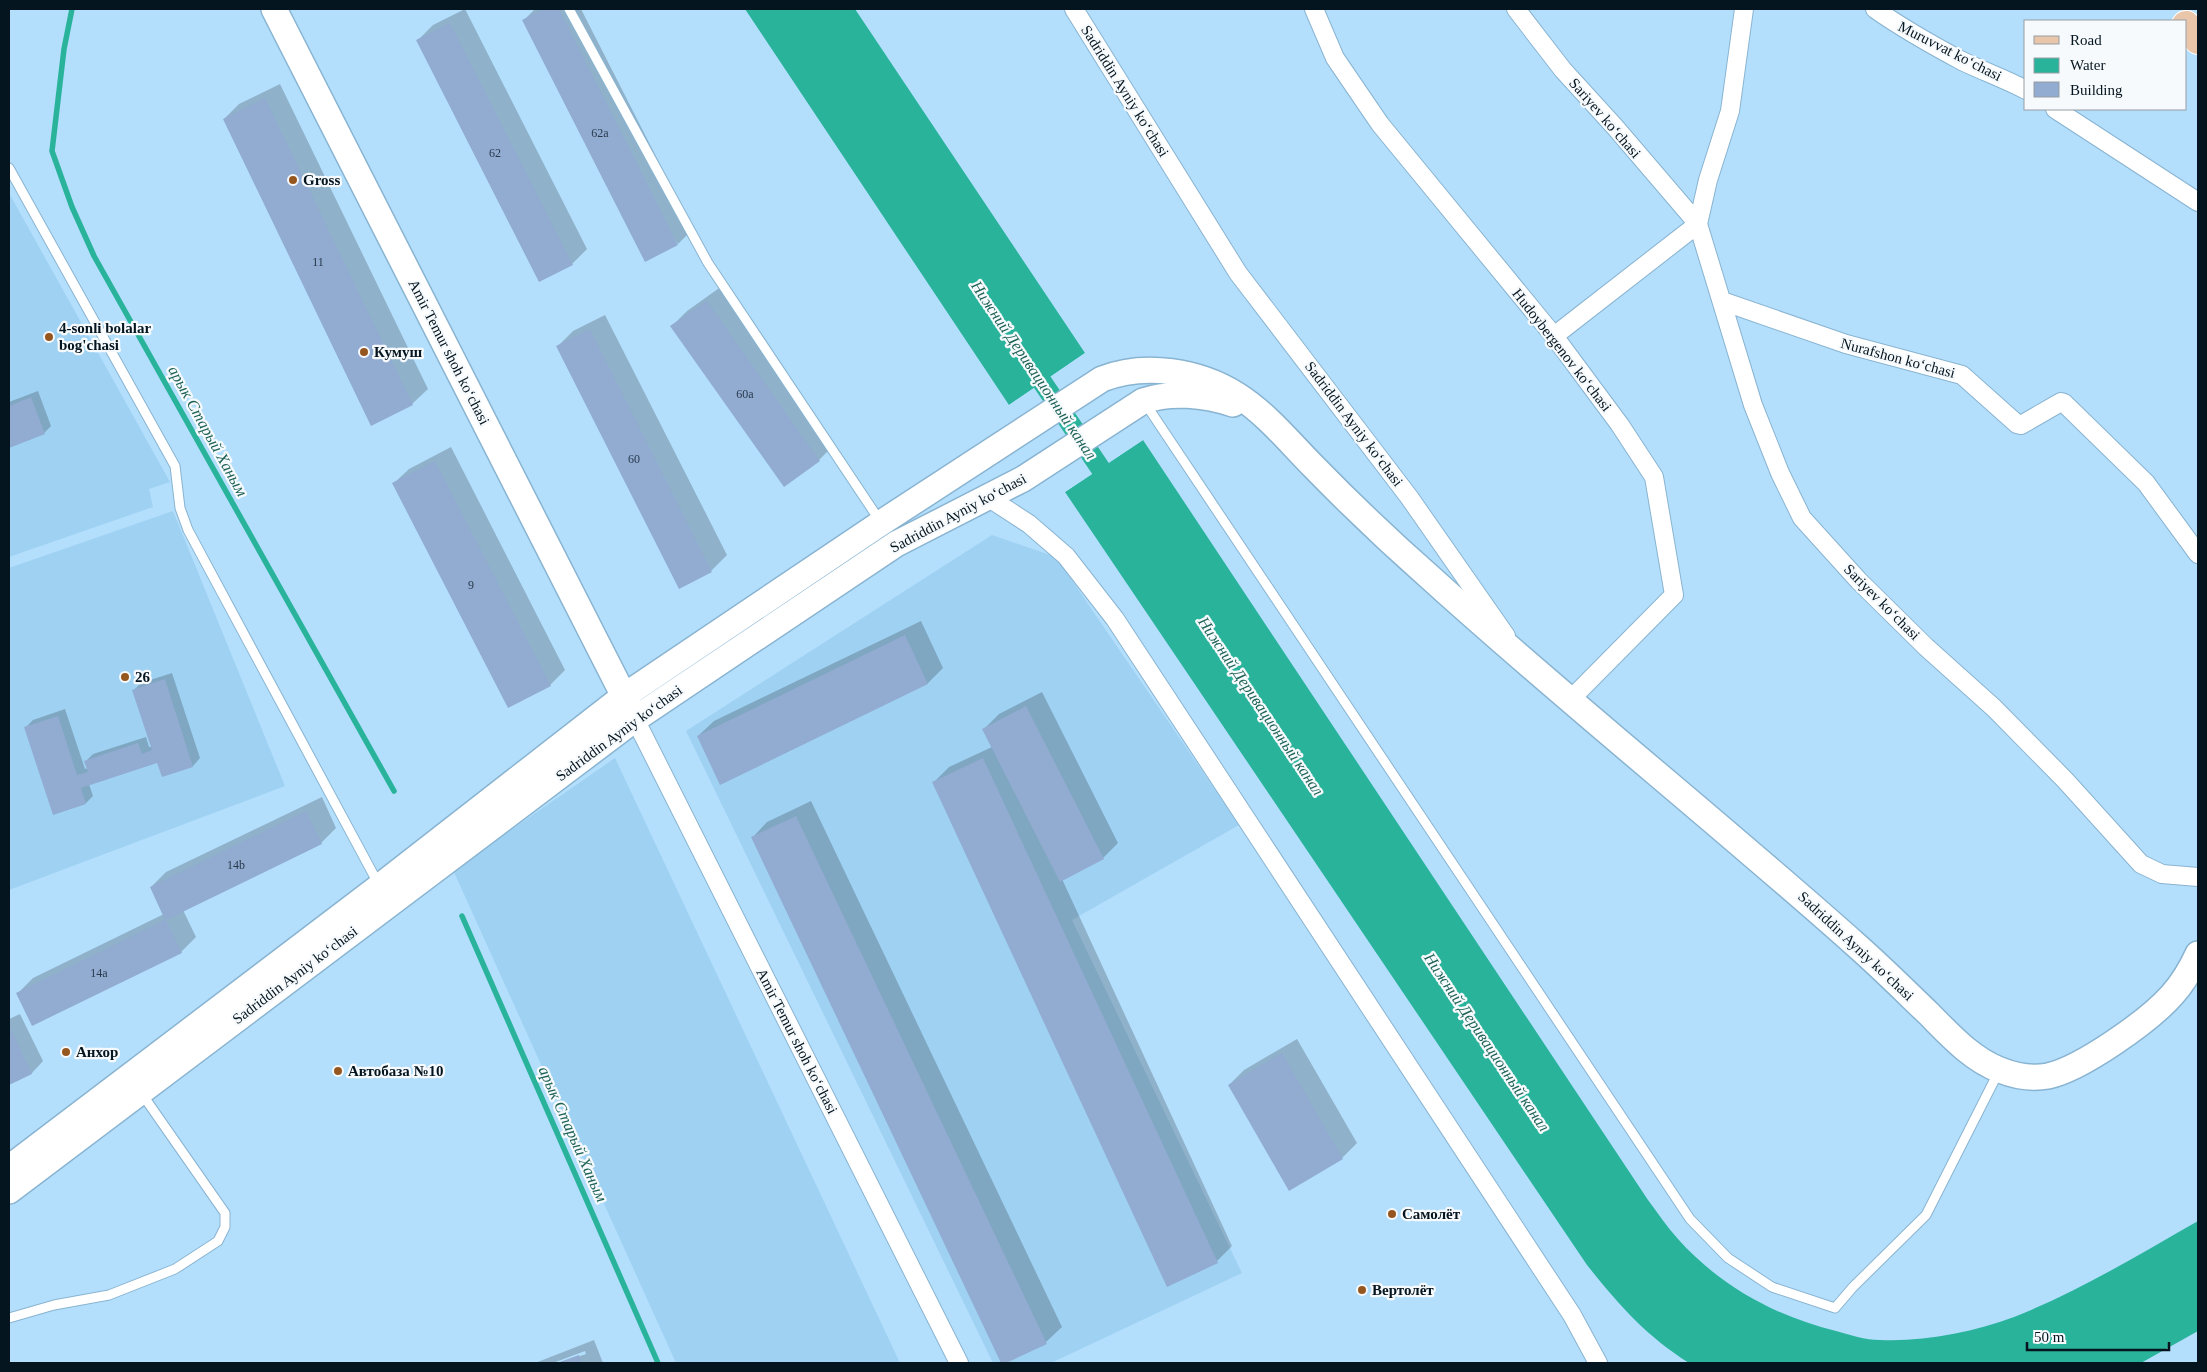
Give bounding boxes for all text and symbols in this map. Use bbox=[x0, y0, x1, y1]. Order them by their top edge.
street label: Muruvvat ko‘chasi bbox=[1896, 18, 2004, 84]
legend bbox=[2024, 20, 2187, 110]
street label: Sadriddin Ayniy ko‘chasi bbox=[1078, 22, 1172, 160]
text: Road bbox=[2070, 32, 2102, 48]
text: Water bbox=[2070, 57, 2105, 73]
street label: Sariyev ko‘chasi bbox=[1566, 75, 1644, 161]
text: Building bbox=[2070, 82, 2123, 98]
house number: 62a bbox=[591, 126, 609, 140]
house number: 62 bbox=[489, 146, 501, 160]
place label: Gross bbox=[303, 172, 340, 188]
marker: Gross bbox=[287, 174, 299, 186]
house number: 11 bbox=[312, 255, 324, 269]
street label: Amir Temur shoh ko‘chasi bbox=[405, 277, 493, 427]
water label: Нижний Деривационный канал bbox=[967, 277, 1100, 463]
street label: Hudoybergenov ko‘chasi bbox=[1509, 286, 1615, 414]
place label: 4-sonli bolalar bog'chasi bbox=[59, 320, 151, 353]
marker: 4-sonli bolalar bog'chasi bbox=[43, 331, 55, 343]
street label: Nurafshon ko‘chasi bbox=[1839, 335, 1957, 381]
place label: Кумуш bbox=[374, 344, 423, 360]
marker: Кумуш bbox=[358, 346, 370, 358]
street label: Sadriddin Ayniy ko‘chasi bbox=[1302, 359, 1406, 489]
water label: арык Старый Ханым bbox=[164, 363, 251, 500]
house number: 60a bbox=[736, 387, 754, 401]
house number: 60 bbox=[628, 452, 640, 466]
street label: Sadriddin Ayniy ko‘chasi bbox=[887, 470, 1029, 556]
street label: Sariyev ko‘chasi bbox=[1841, 561, 1923, 643]
house number: 9 bbox=[468, 578, 474, 592]
water label: Нижний Деривационный канал bbox=[1194, 613, 1327, 799]
place label: 26 bbox=[135, 669, 151, 685]
marker: 26 bbox=[119, 671, 131, 683]
street label: Sadriddin Ayniy ko‘chasi bbox=[553, 682, 685, 784]
house number: 14b bbox=[227, 858, 245, 872]
street label: Sadriddin Ayniy ko‘chasi bbox=[1795, 888, 1917, 1004]
street label: Sadriddin Ayniy ko‘chasi bbox=[230, 923, 360, 1027]
water label: Нижний Деривационный канал bbox=[1420, 949, 1553, 1135]
house number: 14a bbox=[90, 966, 108, 980]
street label: Amir Temur shoh ko‘chasi bbox=[753, 966, 841, 1116]
place label: Анхор bbox=[76, 1044, 118, 1060]
marker: Анхор bbox=[60, 1046, 72, 1058]
place label: Автобаза №10 bbox=[348, 1063, 444, 1079]
water label: арык Старый Ханым bbox=[535, 1064, 611, 1205]
marker: Автобаза №10 bbox=[332, 1065, 344, 1077]
place label: Самолёт bbox=[1402, 1206, 1461, 1222]
marker: Самолёт bbox=[1386, 1208, 1398, 1220]
place label: Вертолёт bbox=[1372, 1282, 1434, 1298]
marker: Вертолёт bbox=[1356, 1284, 1368, 1296]
scale bar bbox=[2027, 1320, 2170, 1352]
text: 50 m bbox=[2034, 1329, 2065, 1345]

